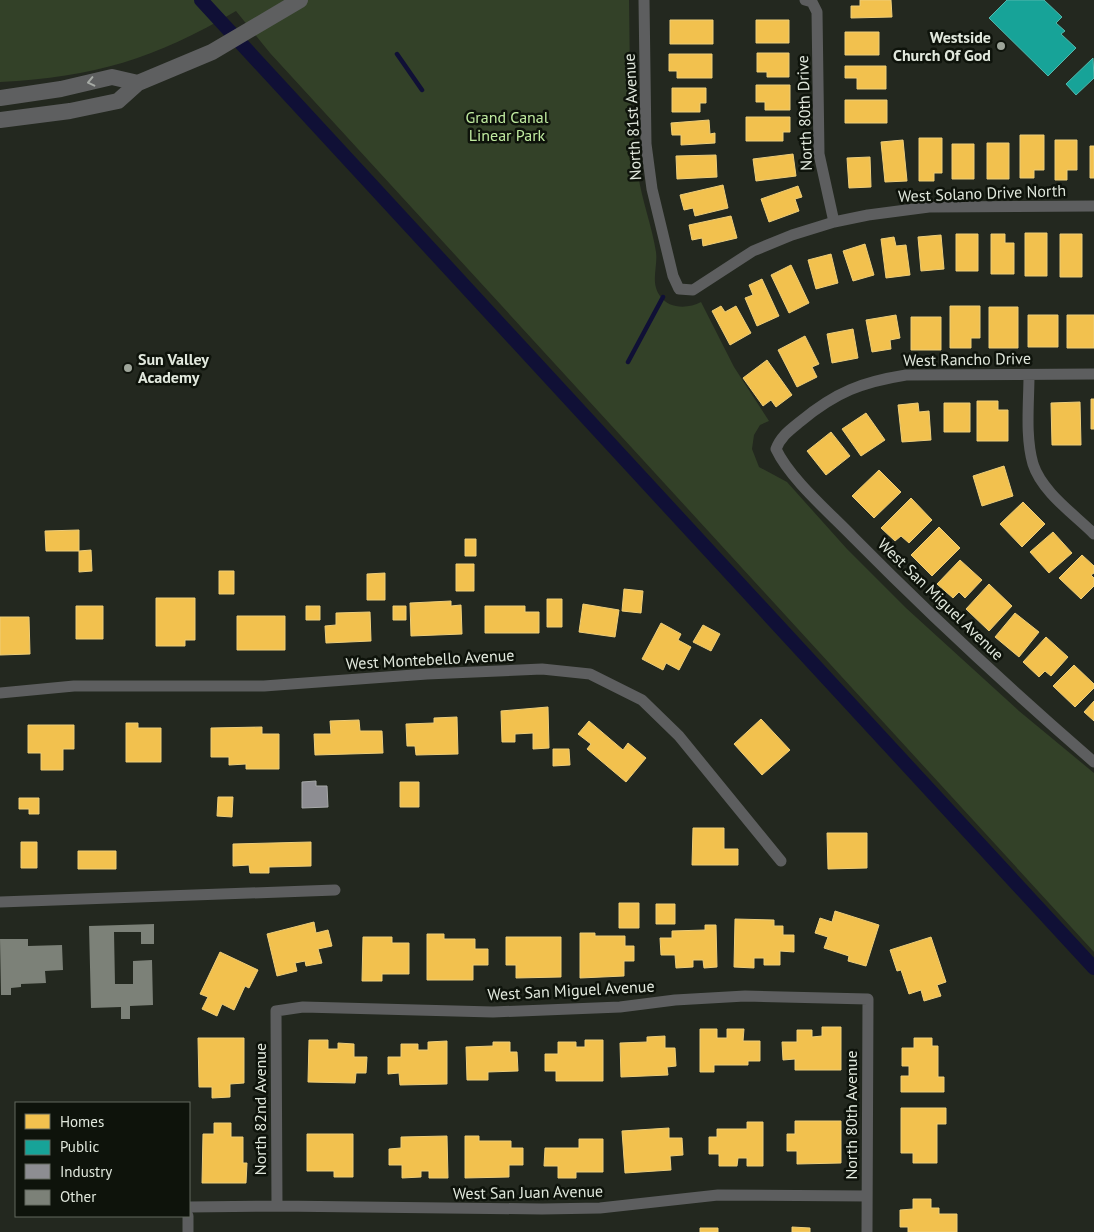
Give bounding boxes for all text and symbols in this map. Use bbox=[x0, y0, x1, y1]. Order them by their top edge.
place label: Westside Church Of God bbox=[893, 27, 991, 65]
marker: Westside Church Of God bbox=[995, 40, 1007, 52]
street label: North 81st Avenue bbox=[619, 53, 645, 181]
street label: North 80th Drive bbox=[792, 55, 816, 171]
one-way arrow bbox=[86, 76, 95, 87]
park label: Grand Canal Linear Park bbox=[466, 107, 549, 145]
street label: West Solano Drive North bbox=[898, 180, 1066, 206]
street label: West Rancho Drive bbox=[903, 348, 1031, 370]
place label: Sun Valley Academy bbox=[138, 349, 209, 387]
marker: Sun Valley Academy bbox=[122, 362, 134, 374]
street label: West San Miguel Avenue bbox=[874, 534, 1008, 664]
street label: West Montebello Avenue bbox=[345, 645, 515, 673]
street label: West San Miguel Avenue bbox=[487, 976, 655, 1004]
street label: North 82nd Avenue bbox=[250, 1043, 270, 1175]
street label: North 80th Avenue bbox=[841, 1050, 861, 1180]
legend bbox=[15, 1102, 190, 1217]
text: Homes bbox=[60, 1112, 104, 1131]
text: Public bbox=[60, 1137, 99, 1156]
text: Industry bbox=[60, 1162, 112, 1181]
street label: West San Juan Avenue bbox=[453, 1181, 603, 1203]
text: Other bbox=[60, 1187, 96, 1206]

